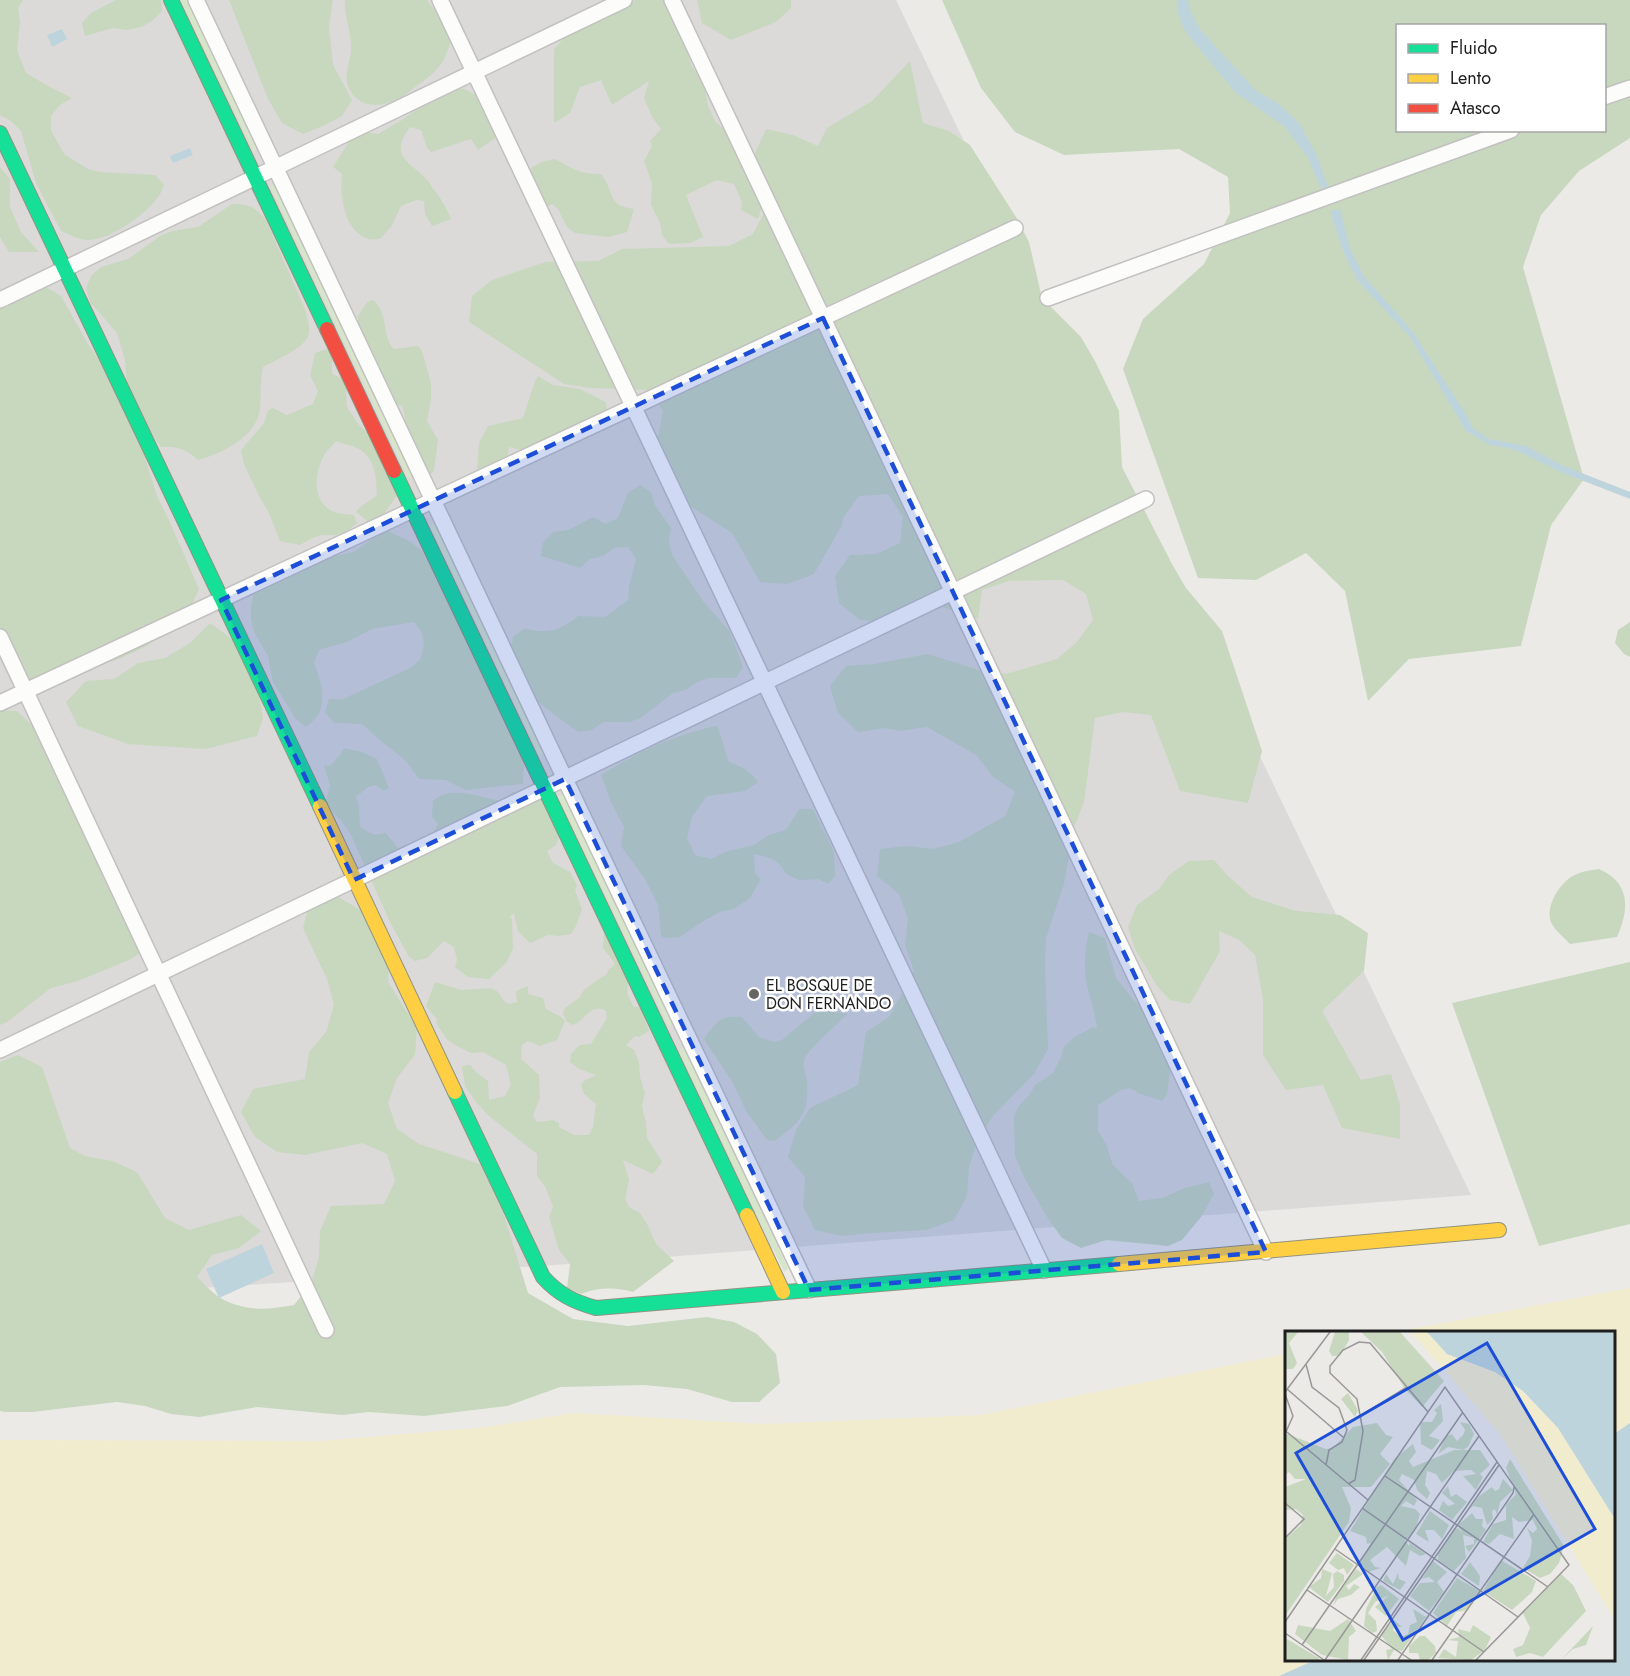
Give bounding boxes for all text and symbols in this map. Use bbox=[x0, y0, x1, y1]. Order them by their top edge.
legend bbox=[1396, 24, 1606, 132]
text: Fluido bbox=[1450, 35, 1498, 61]
text: Lento bbox=[1450, 65, 1491, 91]
text: Atasco bbox=[1450, 95, 1501, 121]
place label: EL BOSQUE DE DON FERNANDO bbox=[766, 974, 891, 1015]
marker: EL BOSQUE DE DON FERNANDO bbox=[747, 987, 761, 1001]
inset map bbox=[1285, 1331, 1615, 1661]

